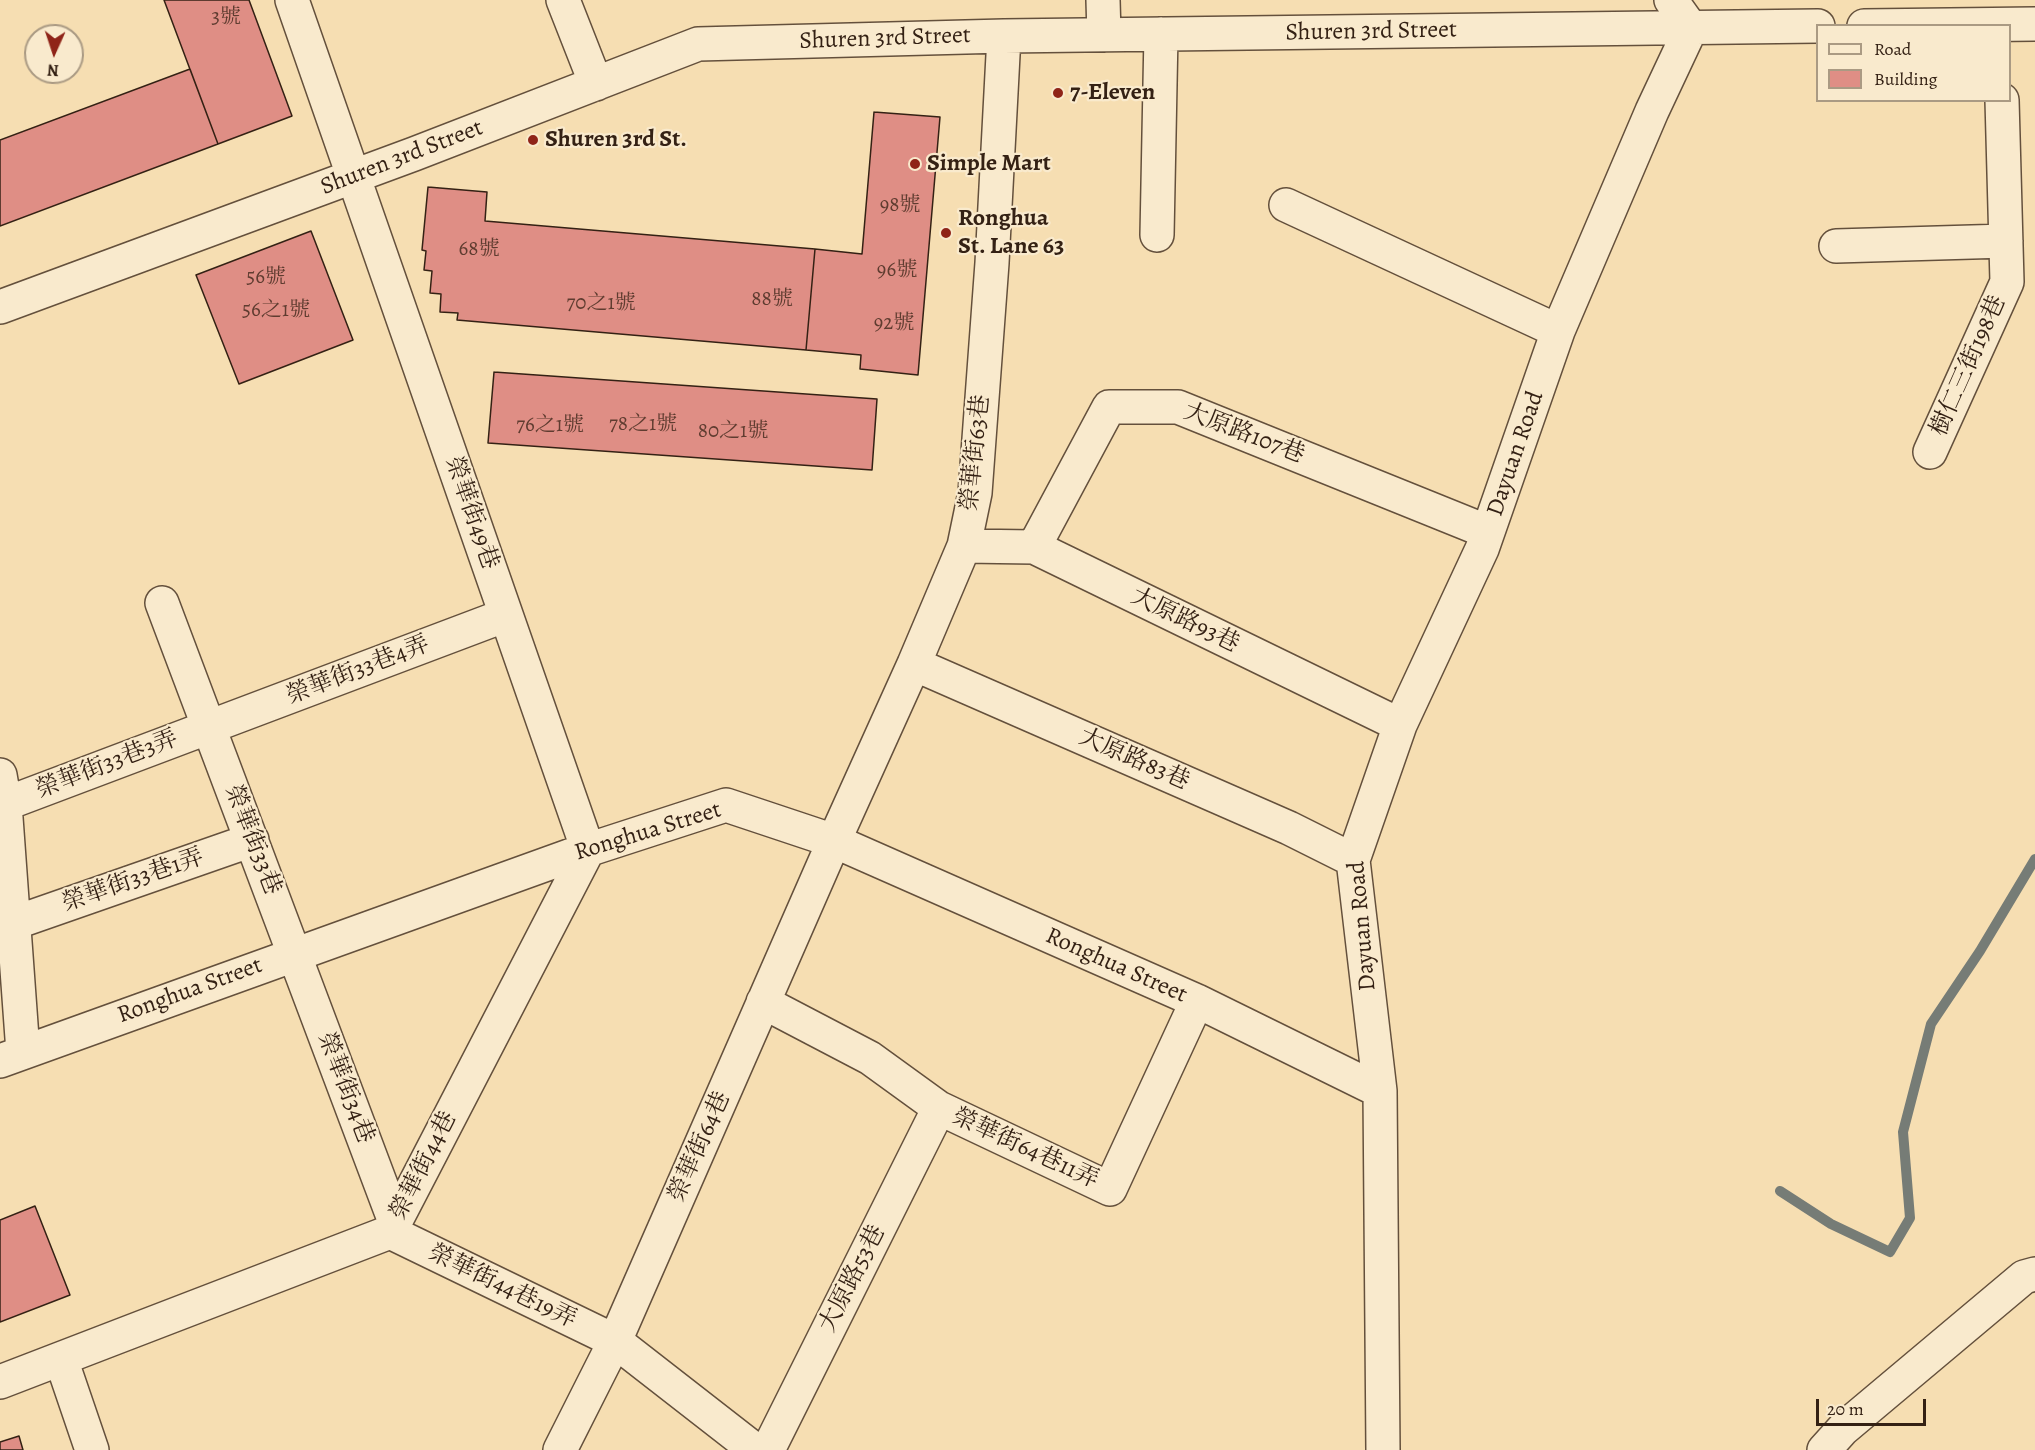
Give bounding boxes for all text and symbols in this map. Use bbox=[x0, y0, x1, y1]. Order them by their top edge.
house number: 3號 bbox=[211, 5, 241, 31]
street label: Shuren 3rd Street bbox=[1285, 16, 1457, 48]
street label: Shuren 3rd Street bbox=[799, 22, 971, 56]
north arrow bbox=[24, 24, 84, 84]
legend bbox=[1816, 24, 2011, 102]
text: Road bbox=[1874, 37, 1911, 61]
text: N bbox=[47, 59, 60, 81]
text: Building bbox=[1874, 67, 1938, 91]
place label: 7-Eleven bbox=[1070, 79, 1155, 107]
marker: 7-Eleven bbox=[1051, 86, 1065, 100]
street label: Shuren 3rd Street bbox=[317, 114, 487, 202]
place label: Shuren 3rd St. bbox=[545, 126, 687, 154]
marker: Shuren 3rd St. bbox=[526, 133, 540, 147]
place label: Simple Mart bbox=[927, 150, 1051, 178]
marker: Simple Mart bbox=[908, 157, 922, 171]
house number: 98號 bbox=[880, 193, 920, 219]
place label: Ronghua St. Lane 63 bbox=[958, 205, 1064, 261]
marker: Ronghua St. Lane 63 bbox=[939, 226, 953, 240]
house number: 68號 bbox=[459, 237, 499, 263]
house number: 96號 bbox=[877, 258, 917, 284]
house number: 56號 bbox=[246, 265, 286, 291]
house number: 88號 bbox=[751, 287, 793, 313]
house number: 70之1號 bbox=[566, 291, 636, 317]
street label: 樹仁三街198巷 bbox=[1925, 291, 2013, 441]
house number: 56之1號 bbox=[242, 298, 310, 324]
house number: 92號 bbox=[874, 311, 914, 337]
street label: Dayuan Road bbox=[1481, 388, 1551, 520]
street label: 榮華街63巷 bbox=[956, 393, 996, 513]
street label: 大原路107巷 bbox=[1180, 398, 1308, 470]
house number: 78之1號 bbox=[609, 412, 677, 438]
house number: 76之1號 bbox=[516, 413, 584, 439]
house number: 80之1號 bbox=[698, 419, 768, 445]
street label: 榮華街49巷 bbox=[438, 453, 504, 573]
street label: 大原路93巷 bbox=[1126, 582, 1244, 660]
street label: 榮華街33巷4弄 bbox=[282, 631, 434, 711]
street label: 大原路83巷 bbox=[1074, 723, 1194, 797]
street label: 榮華街33巷3弄 bbox=[32, 725, 182, 805]
street label: 榮華街33巷 bbox=[218, 781, 286, 899]
street label: Ronghua Street bbox=[571, 796, 725, 868]
street label: 榮華街33巷1弄 bbox=[58, 843, 208, 919]
street label: Dayuan Road bbox=[1343, 860, 1383, 992]
street label: Ronghua Street bbox=[1041, 922, 1191, 1010]
street label: Ronghua Street bbox=[114, 952, 266, 1030]
street label: 榮華街34巷 bbox=[311, 1028, 379, 1148]
street label: 榮華街64巷 bbox=[663, 1087, 737, 1207]
street label: 榮華街64巷11弄 bbox=[947, 1102, 1103, 1196]
street label: 榮華街44巷 bbox=[384, 1107, 464, 1225]
street label: 大原路53巷 bbox=[814, 1221, 892, 1337]
street label: 榮華街44巷19弄 bbox=[423, 1239, 581, 1335]
scale bar bbox=[1819, 1387, 1928, 1425]
text: 20 m bbox=[1827, 1397, 1864, 1421]

